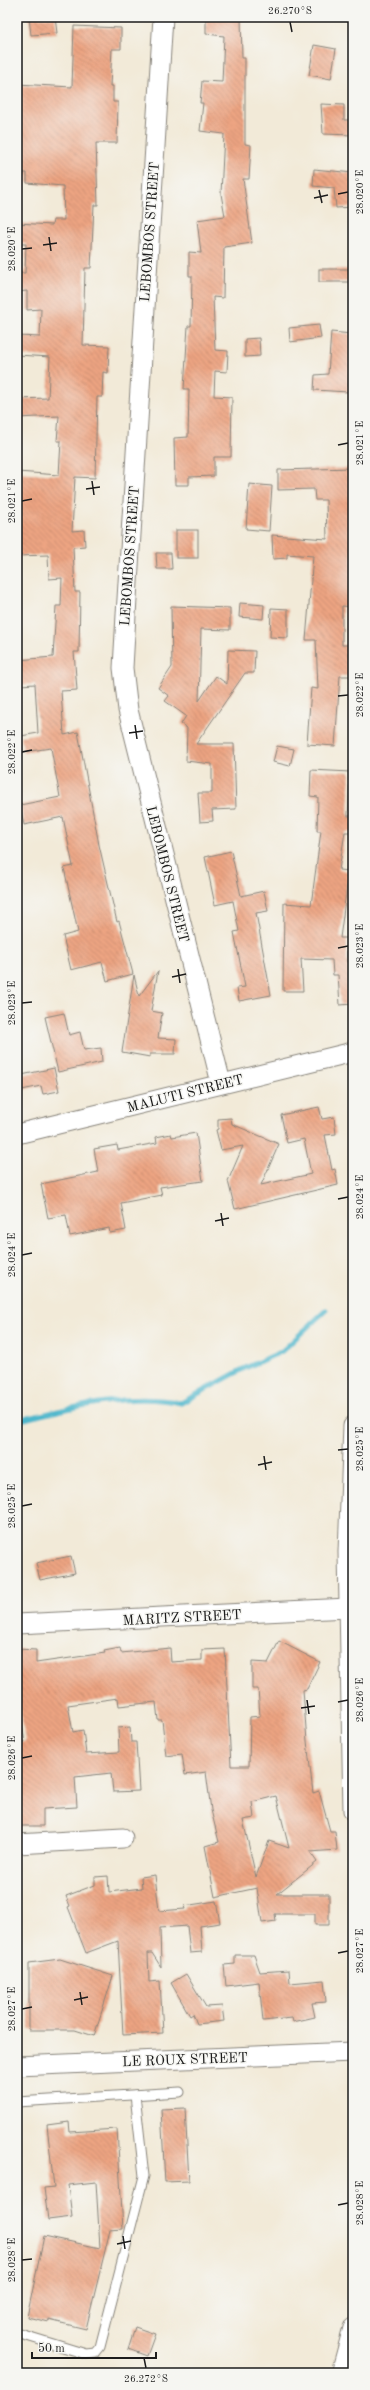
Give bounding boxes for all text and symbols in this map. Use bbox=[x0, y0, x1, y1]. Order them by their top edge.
text: 26.270°S bbox=[268, 6, 312, 16]
street label: LEBOMBOS STREET bbox=[138, 162, 162, 303]
text: 28.020°E bbox=[355, 170, 365, 214]
text: 28.020°E bbox=[7, 227, 17, 271]
text: 28.021°E bbox=[355, 421, 365, 465]
text: 28.021°E bbox=[7, 479, 17, 523]
street label: LEBOMBOS STREET bbox=[118, 486, 142, 627]
text: 28.022°E bbox=[355, 673, 365, 717]
text: 28.022°E bbox=[7, 730, 17, 774]
street label: LEBOMBOS STREET bbox=[143, 804, 191, 944]
text: 28.023°E bbox=[355, 924, 365, 968]
text: 28.023°E bbox=[7, 981, 17, 1025]
street label: MALUTI STREET bbox=[126, 1073, 245, 1115]
text: 28.024°E bbox=[355, 1175, 365, 1219]
text: 28.024°E bbox=[7, 1233, 17, 1277]
text: 28.025°E bbox=[355, 1427, 365, 1471]
text: 28.025°E bbox=[7, 1484, 17, 1528]
street label: MARITZ STREET bbox=[122, 1608, 242, 1628]
text: 28.026°E bbox=[355, 1678, 365, 1722]
text: 28.026°E bbox=[7, 1736, 17, 1780]
text: 28.027°E bbox=[355, 1929, 365, 1973]
text: 28.027°E bbox=[7, 1987, 17, 2031]
street label: LE ROUX STREET bbox=[122, 2051, 248, 2069]
text: 28.028°E bbox=[355, 2181, 365, 2225]
text: 28.028°E bbox=[7, 2238, 17, 2282]
scale bar bbox=[32, 2334, 156, 2360]
text: 50 m bbox=[38, 2342, 65, 2355]
text: 26.272°S bbox=[124, 2374, 168, 2384]

